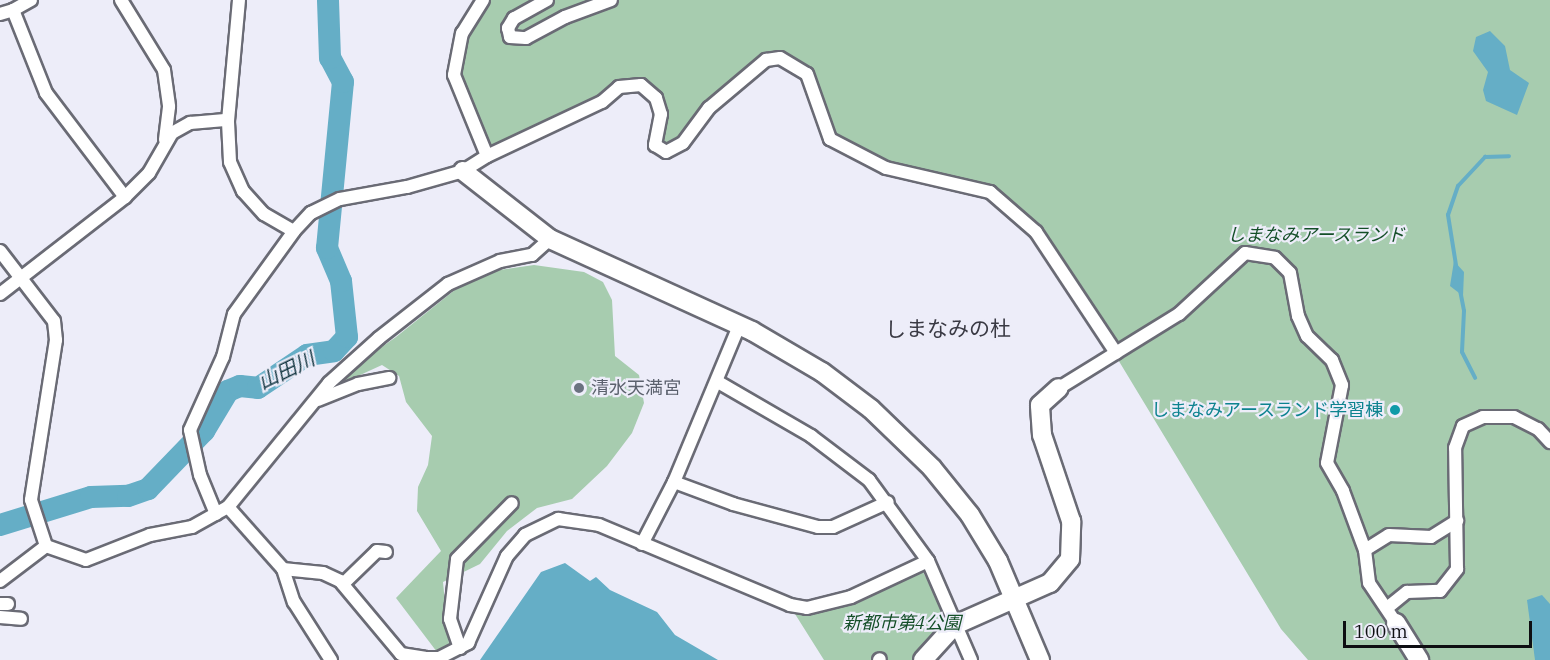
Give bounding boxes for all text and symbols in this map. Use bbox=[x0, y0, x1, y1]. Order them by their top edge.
park label: しまなみアースランド bbox=[1227, 224, 1405, 246]
district label: しまなみの杜 bbox=[885, 315, 1011, 341]
water label: 山田川 bbox=[254, 346, 318, 394]
place label: 清水天満宮 bbox=[591, 377, 681, 399]
marker: 清水天満宮 bbox=[572, 381, 586, 395]
place label: しまなみアースランド学習棟 bbox=[1150, 399, 1383, 421]
marker: しまなみアースランド学習棟 bbox=[1388, 403, 1402, 417]
scale bar bbox=[1346, 609, 1535, 647]
park label: 新都市第4公園 bbox=[843, 612, 961, 634]
text: 100 m bbox=[1354, 620, 1408, 643]

